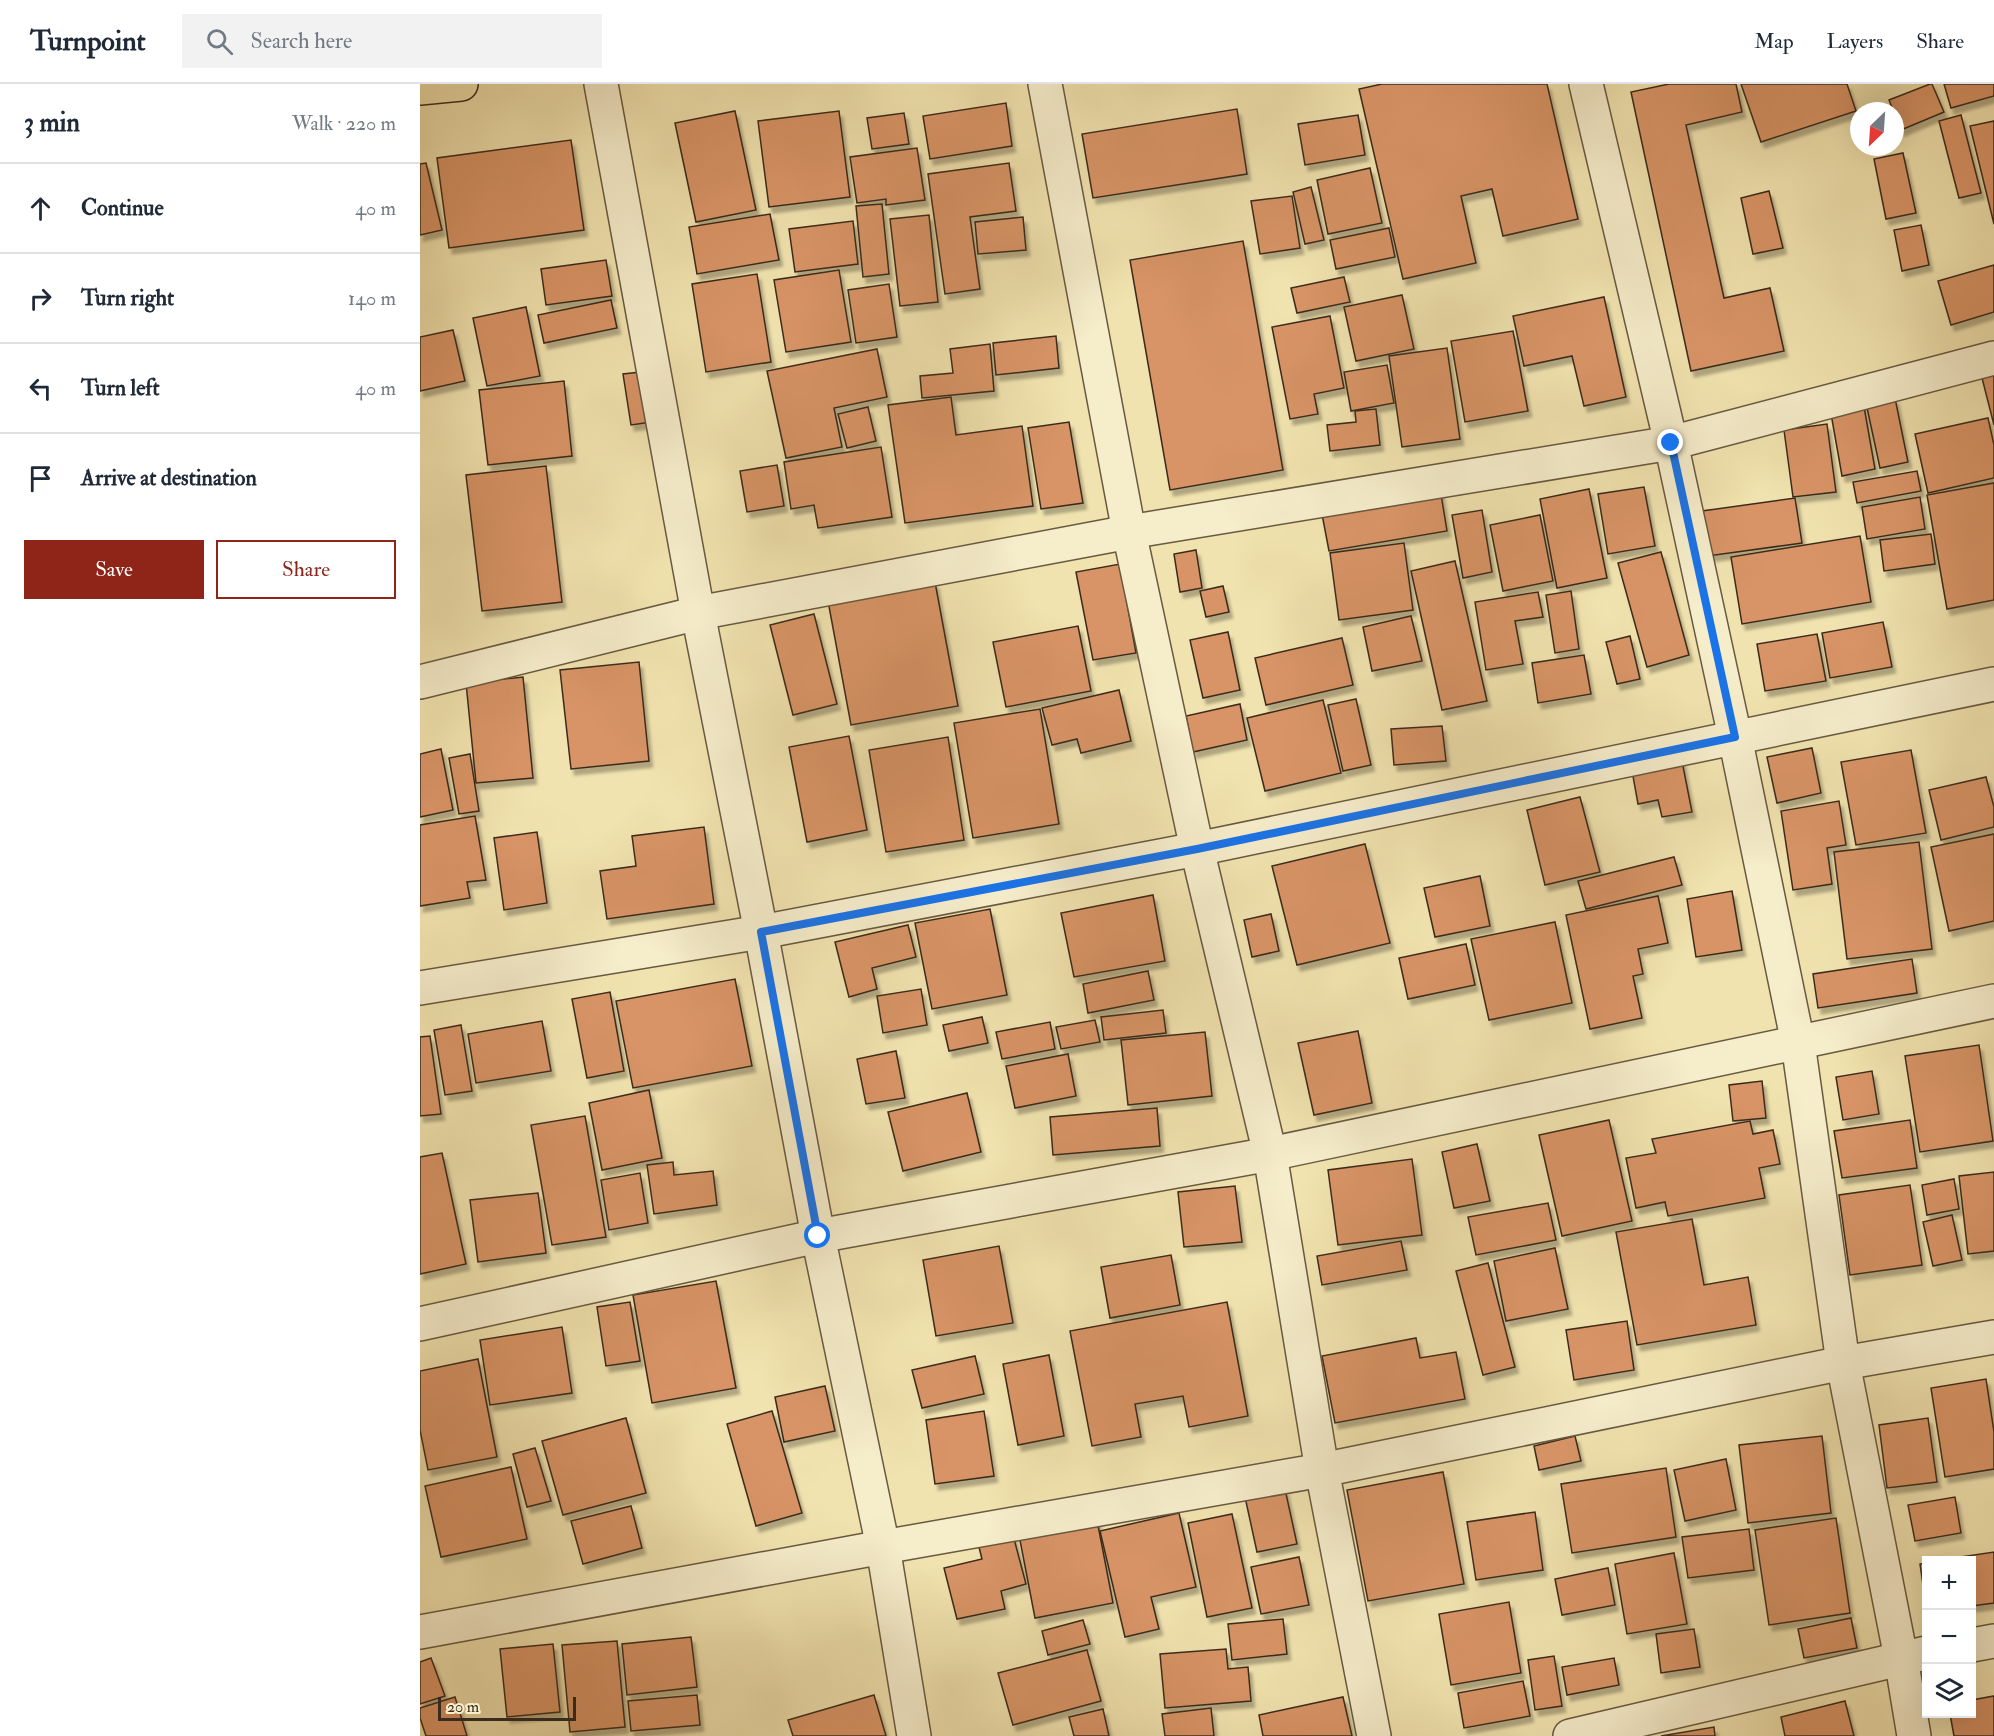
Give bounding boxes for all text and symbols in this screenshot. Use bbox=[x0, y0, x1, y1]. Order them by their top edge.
search box bbox=[182, 14, 602, 68]
text: Turnpoint bbox=[30, 24, 146, 59]
icon: search bbox=[203, 25, 236, 58]
text: Search here bbox=[251, 27, 352, 55]
text: Map bbox=[1754, 28, 1794, 55]
text: Layers bbox=[1827, 28, 1883, 55]
text: Share bbox=[1916, 28, 1964, 55]
north arrow bbox=[1850, 102, 1904, 156]
text: 3 min bbox=[24, 107, 80, 139]
text: Walk · 220 m bbox=[292, 111, 396, 136]
icon: ahead bbox=[24, 192, 57, 225]
text: Continue bbox=[81, 194, 164, 222]
text: 40 m bbox=[355, 196, 396, 221]
icon: right bbox=[24, 282, 57, 315]
text: Turn right bbox=[81, 284, 174, 312]
text: 140 m bbox=[348, 286, 396, 311]
icon: left bbox=[24, 372, 57, 405]
text: Turn left bbox=[81, 374, 160, 402]
text: 40 m bbox=[355, 376, 396, 401]
route end bbox=[1657, 429, 1683, 455]
icon: arrive bbox=[24, 462, 57, 495]
text: Arrive at destination bbox=[81, 464, 257, 492]
button: Save bbox=[24, 540, 204, 599]
button: Share bbox=[216, 540, 396, 599]
route start bbox=[804, 1222, 830, 1248]
map controls bbox=[1922, 1556, 1976, 1718]
button: + bbox=[1922, 1556, 1976, 1610]
button: − bbox=[1922, 1610, 1976, 1664]
button: layers bbox=[1922, 1664, 1976, 1718]
scale bar bbox=[438, 1694, 576, 1722]
text: 20 m bbox=[447, 1697, 479, 1717]

